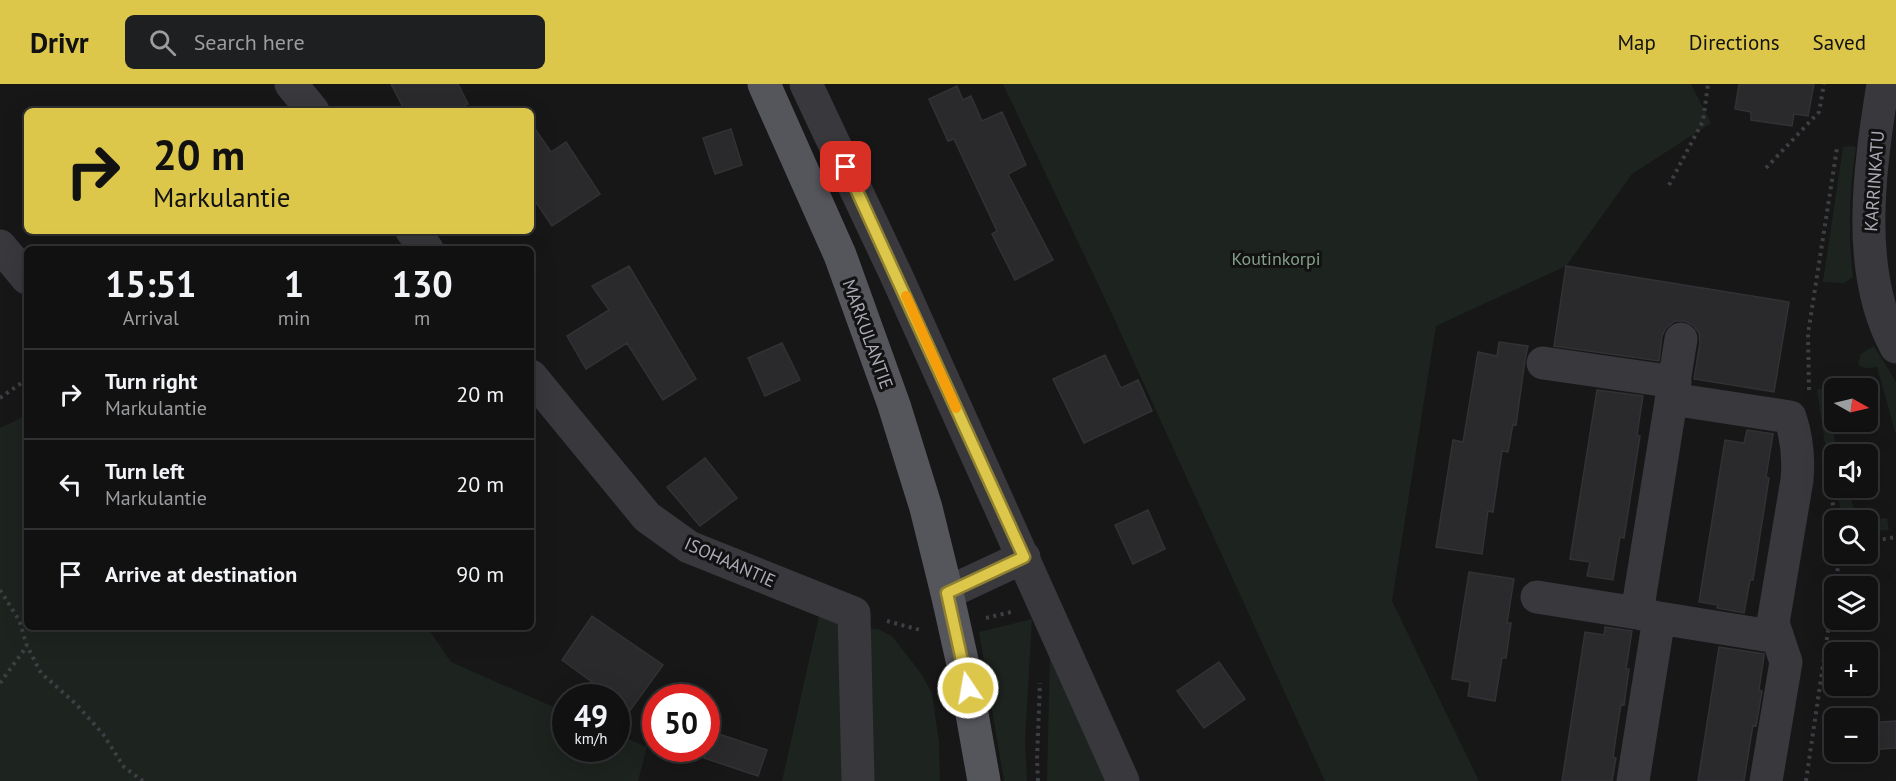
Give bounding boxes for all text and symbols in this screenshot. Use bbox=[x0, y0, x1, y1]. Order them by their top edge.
search box bbox=[125, 15, 545, 69]
text: Drivr bbox=[30, 24, 89, 61]
icon: search bbox=[146, 26, 179, 59]
text: Search here bbox=[194, 28, 305, 56]
text: Map bbox=[1617, 29, 1656, 56]
text: Directions bbox=[1689, 29, 1780, 56]
text: Saved bbox=[1813, 29, 1866, 56]
text: 20 m bbox=[153, 127, 245, 182]
street label: KARRINKATU bbox=[1859, 130, 1889, 232]
icon: right bbox=[54, 132, 132, 210]
pin bbox=[820, 141, 871, 192]
icon: arrive bbox=[829, 150, 862, 183]
text: Markulantie bbox=[153, 180, 291, 214]
park label: Koutinkorpi bbox=[1232, 247, 1320, 270]
text: 15:51 bbox=[105, 260, 197, 307]
text: 1 bbox=[284, 260, 304, 307]
text: 130 bbox=[392, 260, 453, 307]
street label: MARKULANTIE bbox=[838, 276, 898, 392]
text: Arrival bbox=[123, 305, 179, 331]
text: min bbox=[278, 305, 310, 331]
text: m bbox=[414, 305, 430, 331]
text: Turn right bbox=[105, 367, 197, 395]
icon: right bbox=[54, 378, 87, 411]
north arrow bbox=[1824, 378, 1878, 432]
map controls bbox=[1824, 378, 1878, 762]
text: 20 m bbox=[456, 380, 504, 408]
text: Markulantie bbox=[105, 395, 207, 421]
button: sound bbox=[1824, 444, 1878, 498]
text: Turn left bbox=[105, 457, 185, 485]
icon: left bbox=[54, 468, 87, 501]
text: 20 m bbox=[456, 470, 504, 498]
text: Markulantie bbox=[105, 485, 207, 511]
button: search bbox=[1824, 510, 1878, 564]
street label: ISOHAANTIE bbox=[681, 532, 779, 592]
icon: arrive bbox=[54, 558, 87, 591]
text: Arrive at destination bbox=[105, 560, 297, 588]
text: 90 m bbox=[456, 560, 504, 588]
button: layers bbox=[1824, 576, 1878, 630]
button: + bbox=[1824, 642, 1878, 696]
position arrow bbox=[936, 656, 1000, 720]
speed limit sign: 50 bbox=[642, 684, 720, 762]
text: 49 bbox=[574, 696, 608, 735]
button: − bbox=[1824, 708, 1878, 762]
text: km/h bbox=[575, 729, 607, 748]

